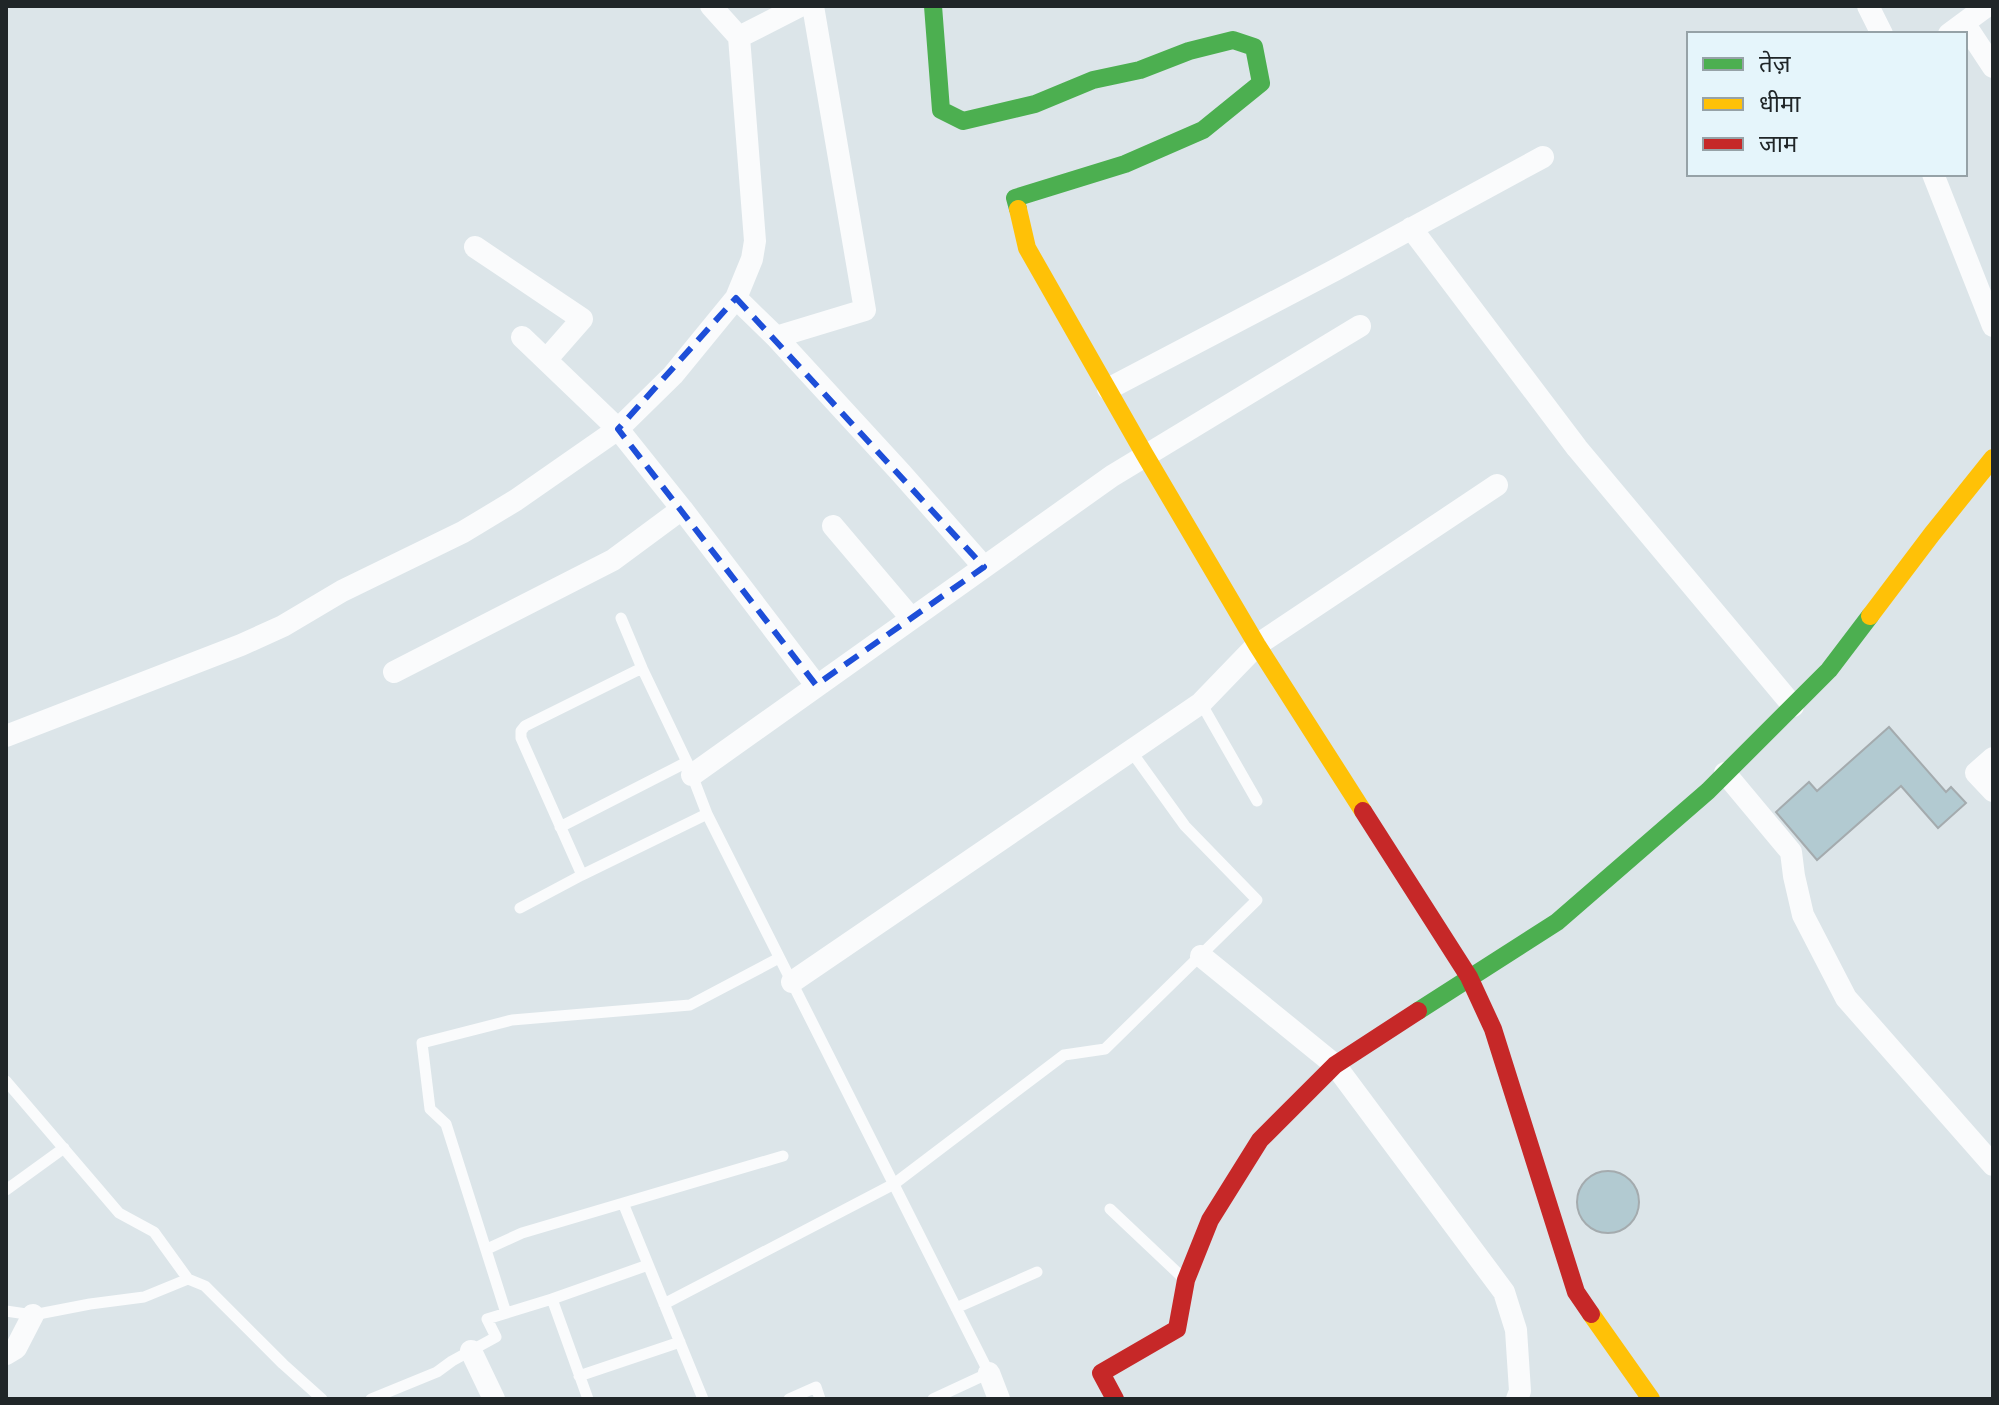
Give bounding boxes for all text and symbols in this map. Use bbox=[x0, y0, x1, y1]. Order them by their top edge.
legend bbox=[1687, 32, 1967, 176]
text: तेज़ bbox=[1759, 48, 1792, 78]
text: धीमा bbox=[1759, 88, 1801, 118]
text: जाम bbox=[1759, 128, 1798, 158]

